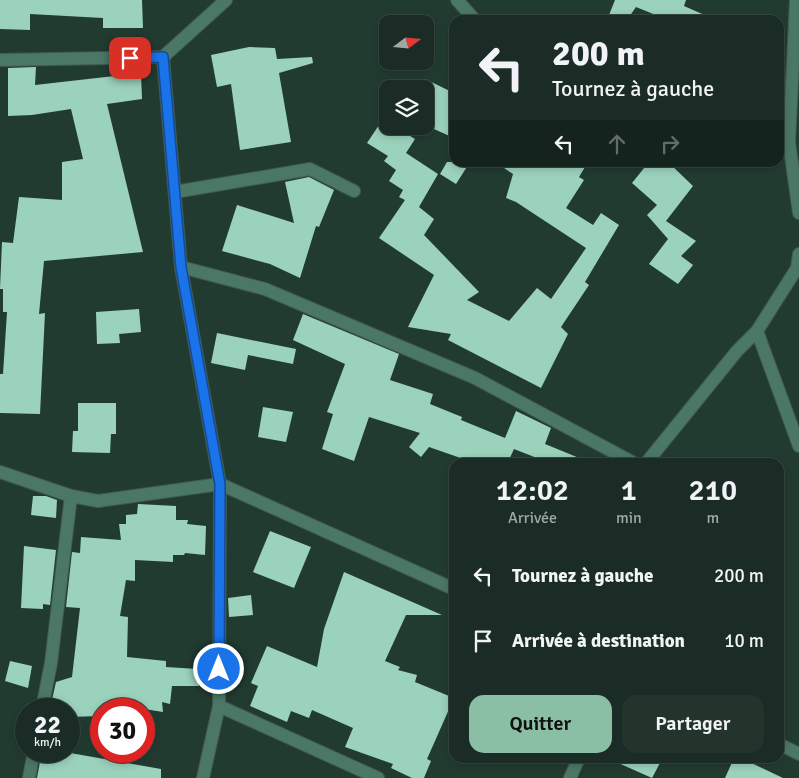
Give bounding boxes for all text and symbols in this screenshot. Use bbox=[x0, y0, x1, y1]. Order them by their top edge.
north arrow bbox=[379, 15, 434, 70]
map controls bbox=[379, 15, 434, 135]
text: 200 m bbox=[552, 32, 645, 75]
icon: left bbox=[469, 35, 534, 100]
pin bbox=[109, 37, 151, 79]
icon: arrive bbox=[116, 44, 144, 72]
text: Tournez à gauche bbox=[552, 75, 714, 102]
button: layers bbox=[379, 80, 434, 135]
icon: left bbox=[550, 130, 578, 158]
icon: ahead bbox=[603, 130, 631, 158]
icon: right bbox=[656, 130, 684, 158]
text: 12:02 bbox=[496, 472, 569, 509]
text: 1 bbox=[621, 472, 637, 509]
text: 210 bbox=[689, 472, 737, 509]
text: Arrivée bbox=[508, 508, 557, 528]
text: min bbox=[616, 508, 642, 528]
text: m bbox=[706, 508, 719, 528]
icon: left bbox=[469, 562, 497, 590]
text: Tournez à gauche bbox=[512, 564, 653, 588]
text: 200 m bbox=[714, 564, 764, 588]
icon: arrive bbox=[469, 627, 497, 655]
text: Arrivée à destination bbox=[512, 629, 685, 653]
text: 10 m bbox=[724, 629, 764, 653]
position arrow bbox=[192, 642, 244, 694]
button: Quitter bbox=[469, 695, 612, 753]
button: Partager bbox=[622, 695, 764, 753]
speed limit sign: 30 bbox=[90, 698, 155, 763]
text: 22 bbox=[34, 709, 61, 740]
text: km/h bbox=[34, 735, 61, 750]

